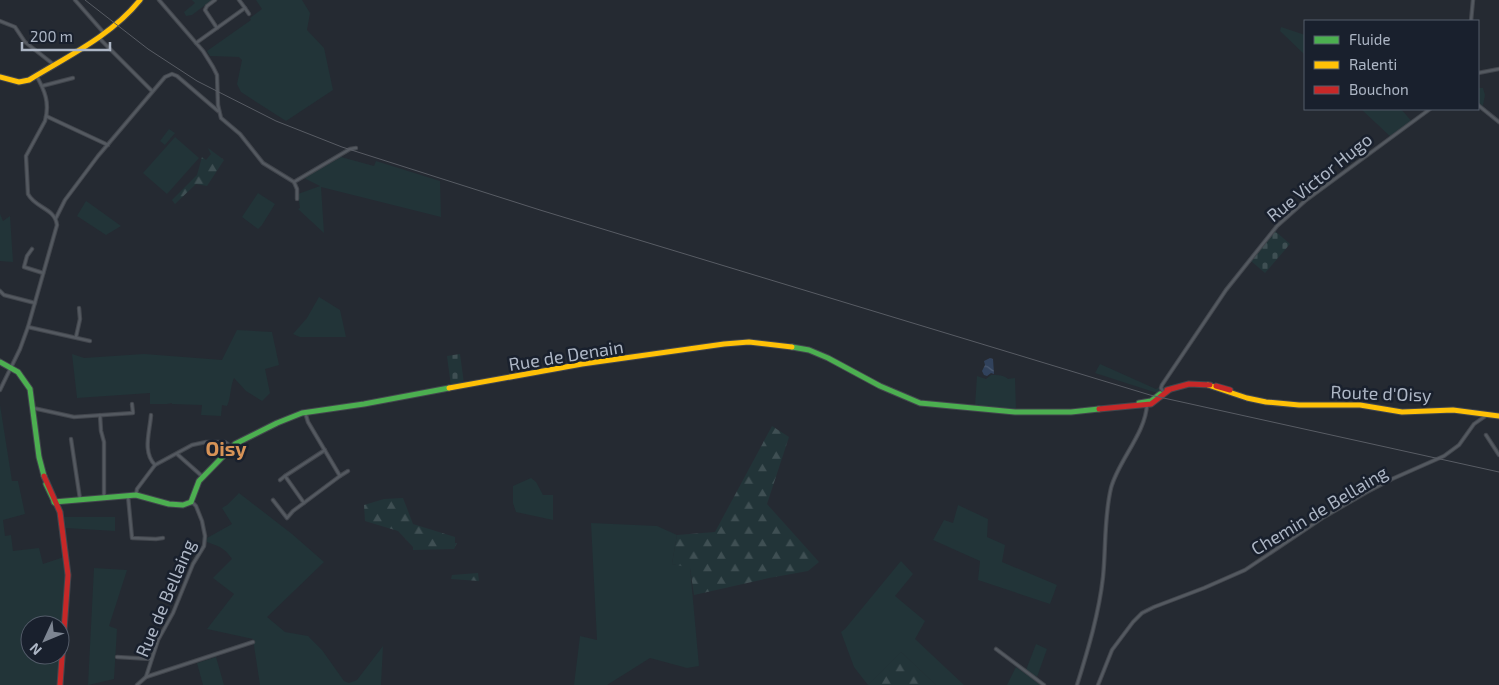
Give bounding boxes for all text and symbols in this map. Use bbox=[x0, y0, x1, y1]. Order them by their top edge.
scale bar bbox=[22, 20, 110, 52]
legend bbox=[1304, 20, 1479, 110]
text: 200 m bbox=[30, 27, 73, 45]
text: Fluide bbox=[1349, 30, 1390, 48]
text: Ralenti bbox=[1349, 55, 1397, 73]
text: Bouchon bbox=[1349, 80, 1409, 98]
street label: Rue Victor Hugo bbox=[1262, 128, 1376, 226]
street label: Rue de Denain bbox=[507, 335, 625, 375]
street label: Route d'Oisy bbox=[1330, 380, 1432, 406]
district label: Oisy bbox=[205, 436, 247, 461]
street label: Chemin de Bellaing bbox=[1247, 461, 1391, 559]
street label: Rue de Bellaing bbox=[130, 536, 200, 660]
north arrow bbox=[20, 615, 70, 665]
text: N bbox=[26, 640, 45, 659]

